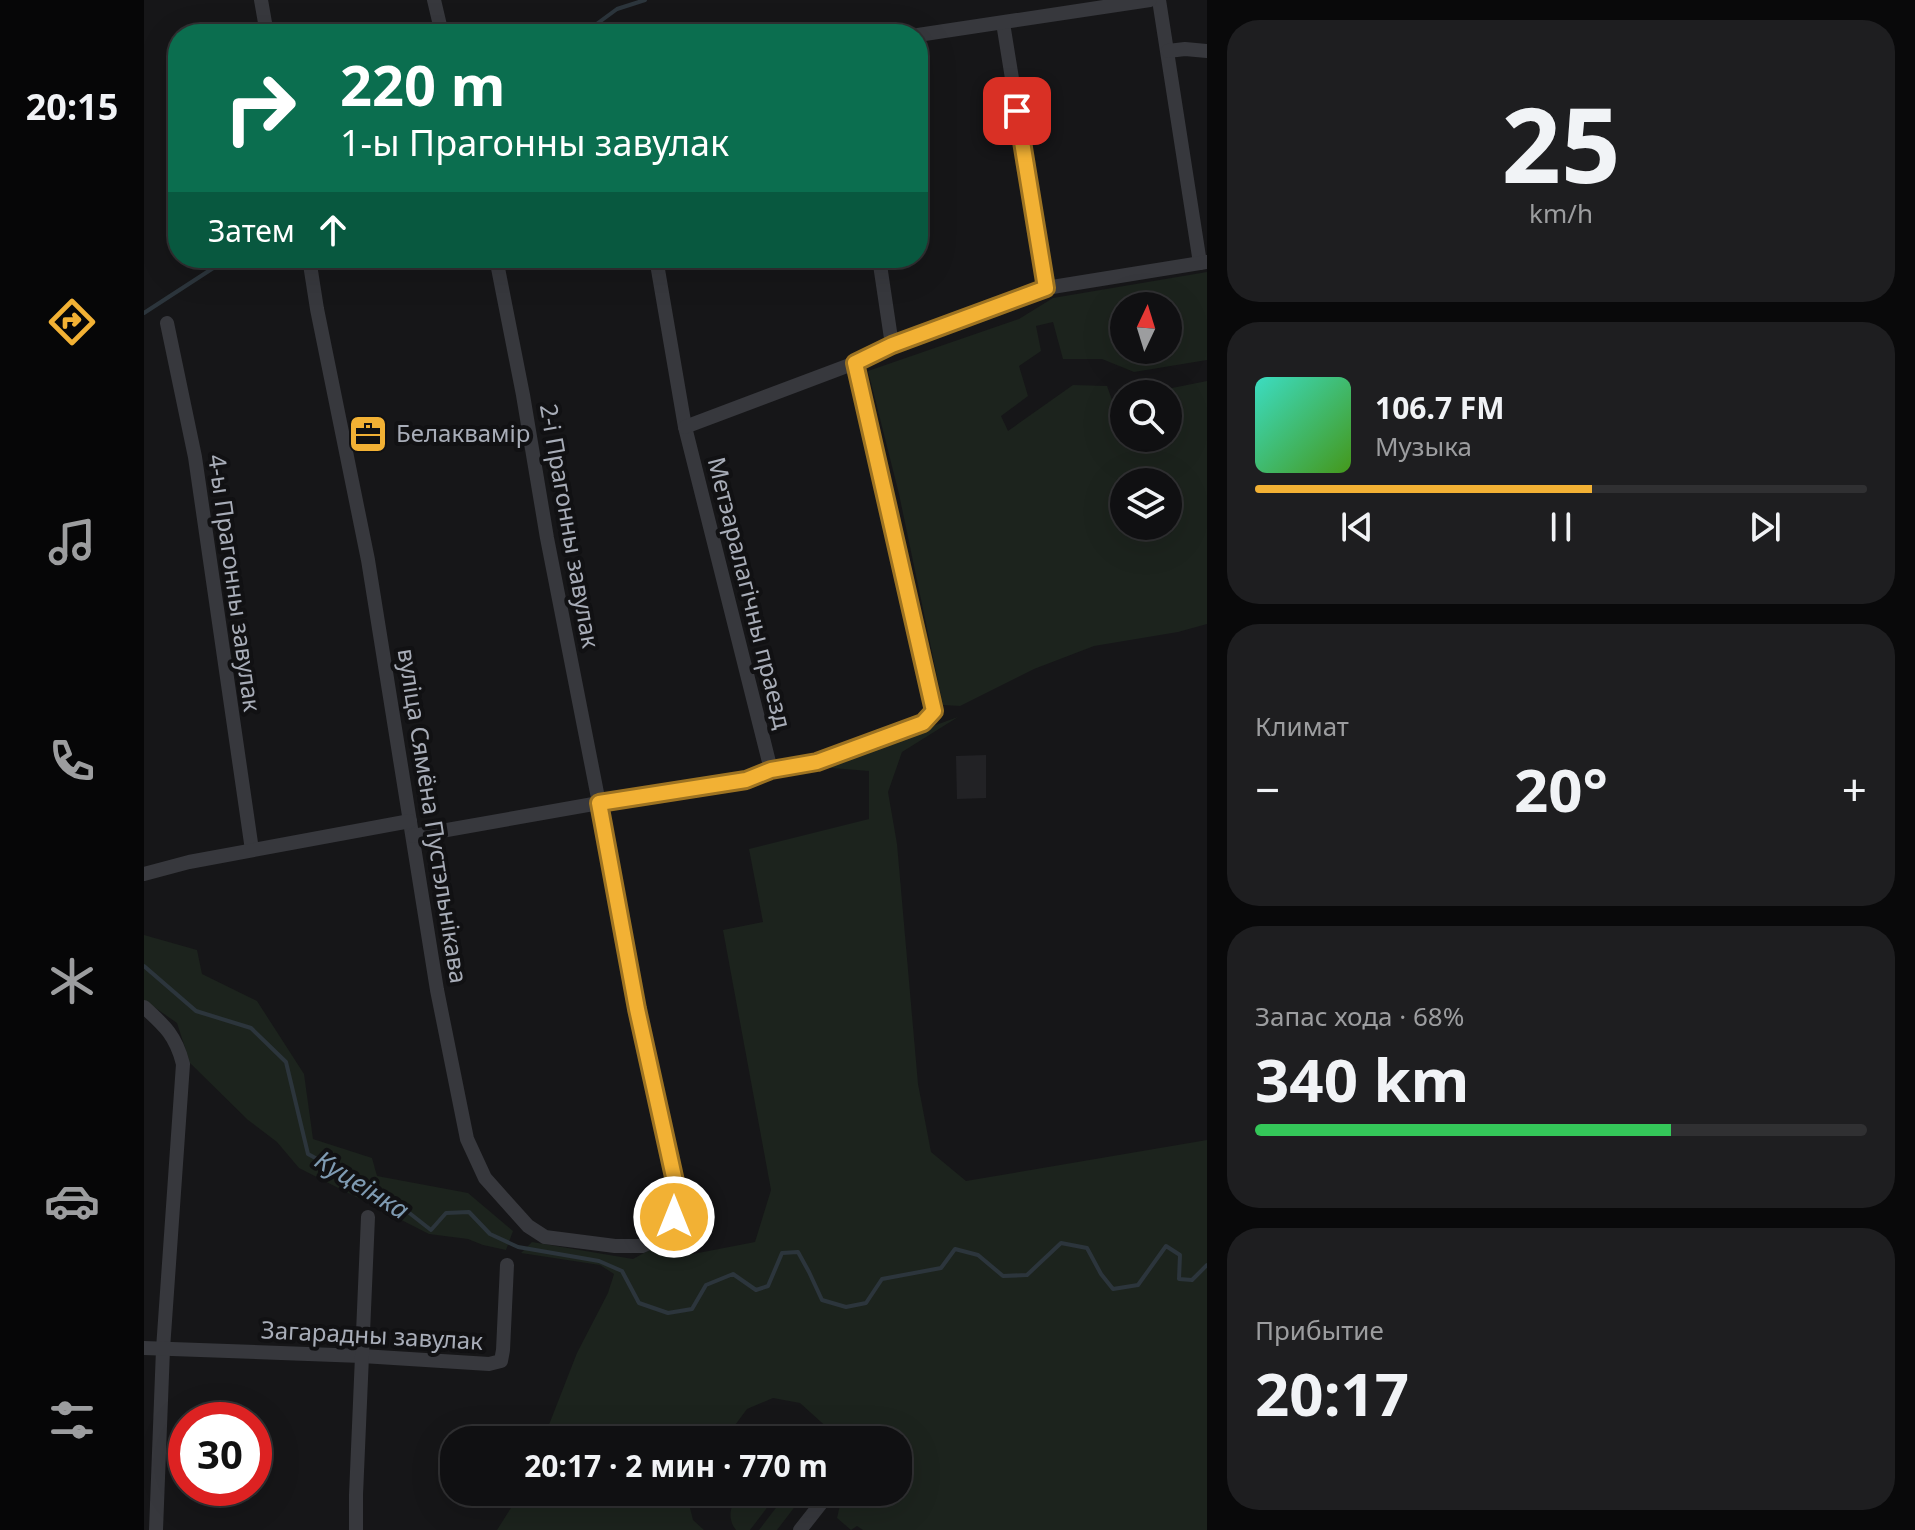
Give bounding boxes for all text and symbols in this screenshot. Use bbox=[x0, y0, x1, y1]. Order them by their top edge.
text: 220 m bbox=[340, 46, 505, 122]
icon: right bbox=[208, 56, 312, 160]
text: 25 bbox=[1502, 72, 1620, 213]
pin bbox=[983, 77, 1051, 145]
text: 20:15 bbox=[26, 82, 118, 131]
icon: arrive bbox=[995, 89, 1039, 133]
text: 1-ы Прагонны завулак bbox=[340, 118, 729, 167]
text: km/h bbox=[1529, 195, 1593, 231]
icon: ahead bbox=[311, 208, 355, 252]
text: Затем bbox=[208, 210, 295, 251]
north arrow bbox=[1110, 292, 1182, 364]
map controls bbox=[1110, 292, 1182, 540]
icon: directions bbox=[44, 294, 100, 350]
button: search bbox=[1110, 380, 1182, 452]
text: 106.7 FM bbox=[1375, 387, 1505, 428]
street label: 2-і Прагонны завулак bbox=[533, 401, 608, 651]
office icon: Белаквамір bbox=[347, 413, 389, 455]
place label: Белаквамір bbox=[396, 416, 530, 449]
text: Музыка bbox=[1375, 428, 1472, 464]
street label: 4-ы Прагонны завулак bbox=[201, 452, 270, 714]
street label: Метэаралагічны праезд bbox=[701, 454, 800, 732]
button: layers bbox=[1110, 468, 1182, 540]
icon: previous bbox=[1335, 505, 1379, 549]
icon: pause bbox=[1539, 505, 1583, 549]
icon: next bbox=[1743, 505, 1787, 549]
icon: music bbox=[44, 514, 100, 570]
street label: вуліца Сямёна Пустэльнікава bbox=[391, 646, 476, 986]
text: Климат bbox=[1255, 708, 1349, 744]
icon: phone bbox=[44, 733, 100, 789]
text: 20° bbox=[1514, 748, 1608, 830]
text: − bbox=[1255, 759, 1280, 819]
text: + bbox=[1842, 759, 1867, 819]
icon: climate bbox=[44, 953, 100, 1009]
text: Запас хода · 68% bbox=[1255, 998, 1464, 1034]
text: 340 km bbox=[1255, 1038, 1469, 1120]
water label: Куцеінка bbox=[309, 1141, 416, 1227]
icon: car bbox=[44, 1173, 100, 1229]
position arrow bbox=[632, 1175, 716, 1259]
street label: Загарадны завулак bbox=[260, 1312, 484, 1357]
text: Прибытие bbox=[1255, 1312, 1384, 1348]
text: 20:17 bbox=[1255, 1352, 1409, 1434]
icon: filters bbox=[44, 1392, 100, 1448]
speed limit sign: 30 bbox=[168, 1402, 272, 1506]
text: 20:17 · 2 мин · 770 m bbox=[524, 1445, 828, 1486]

